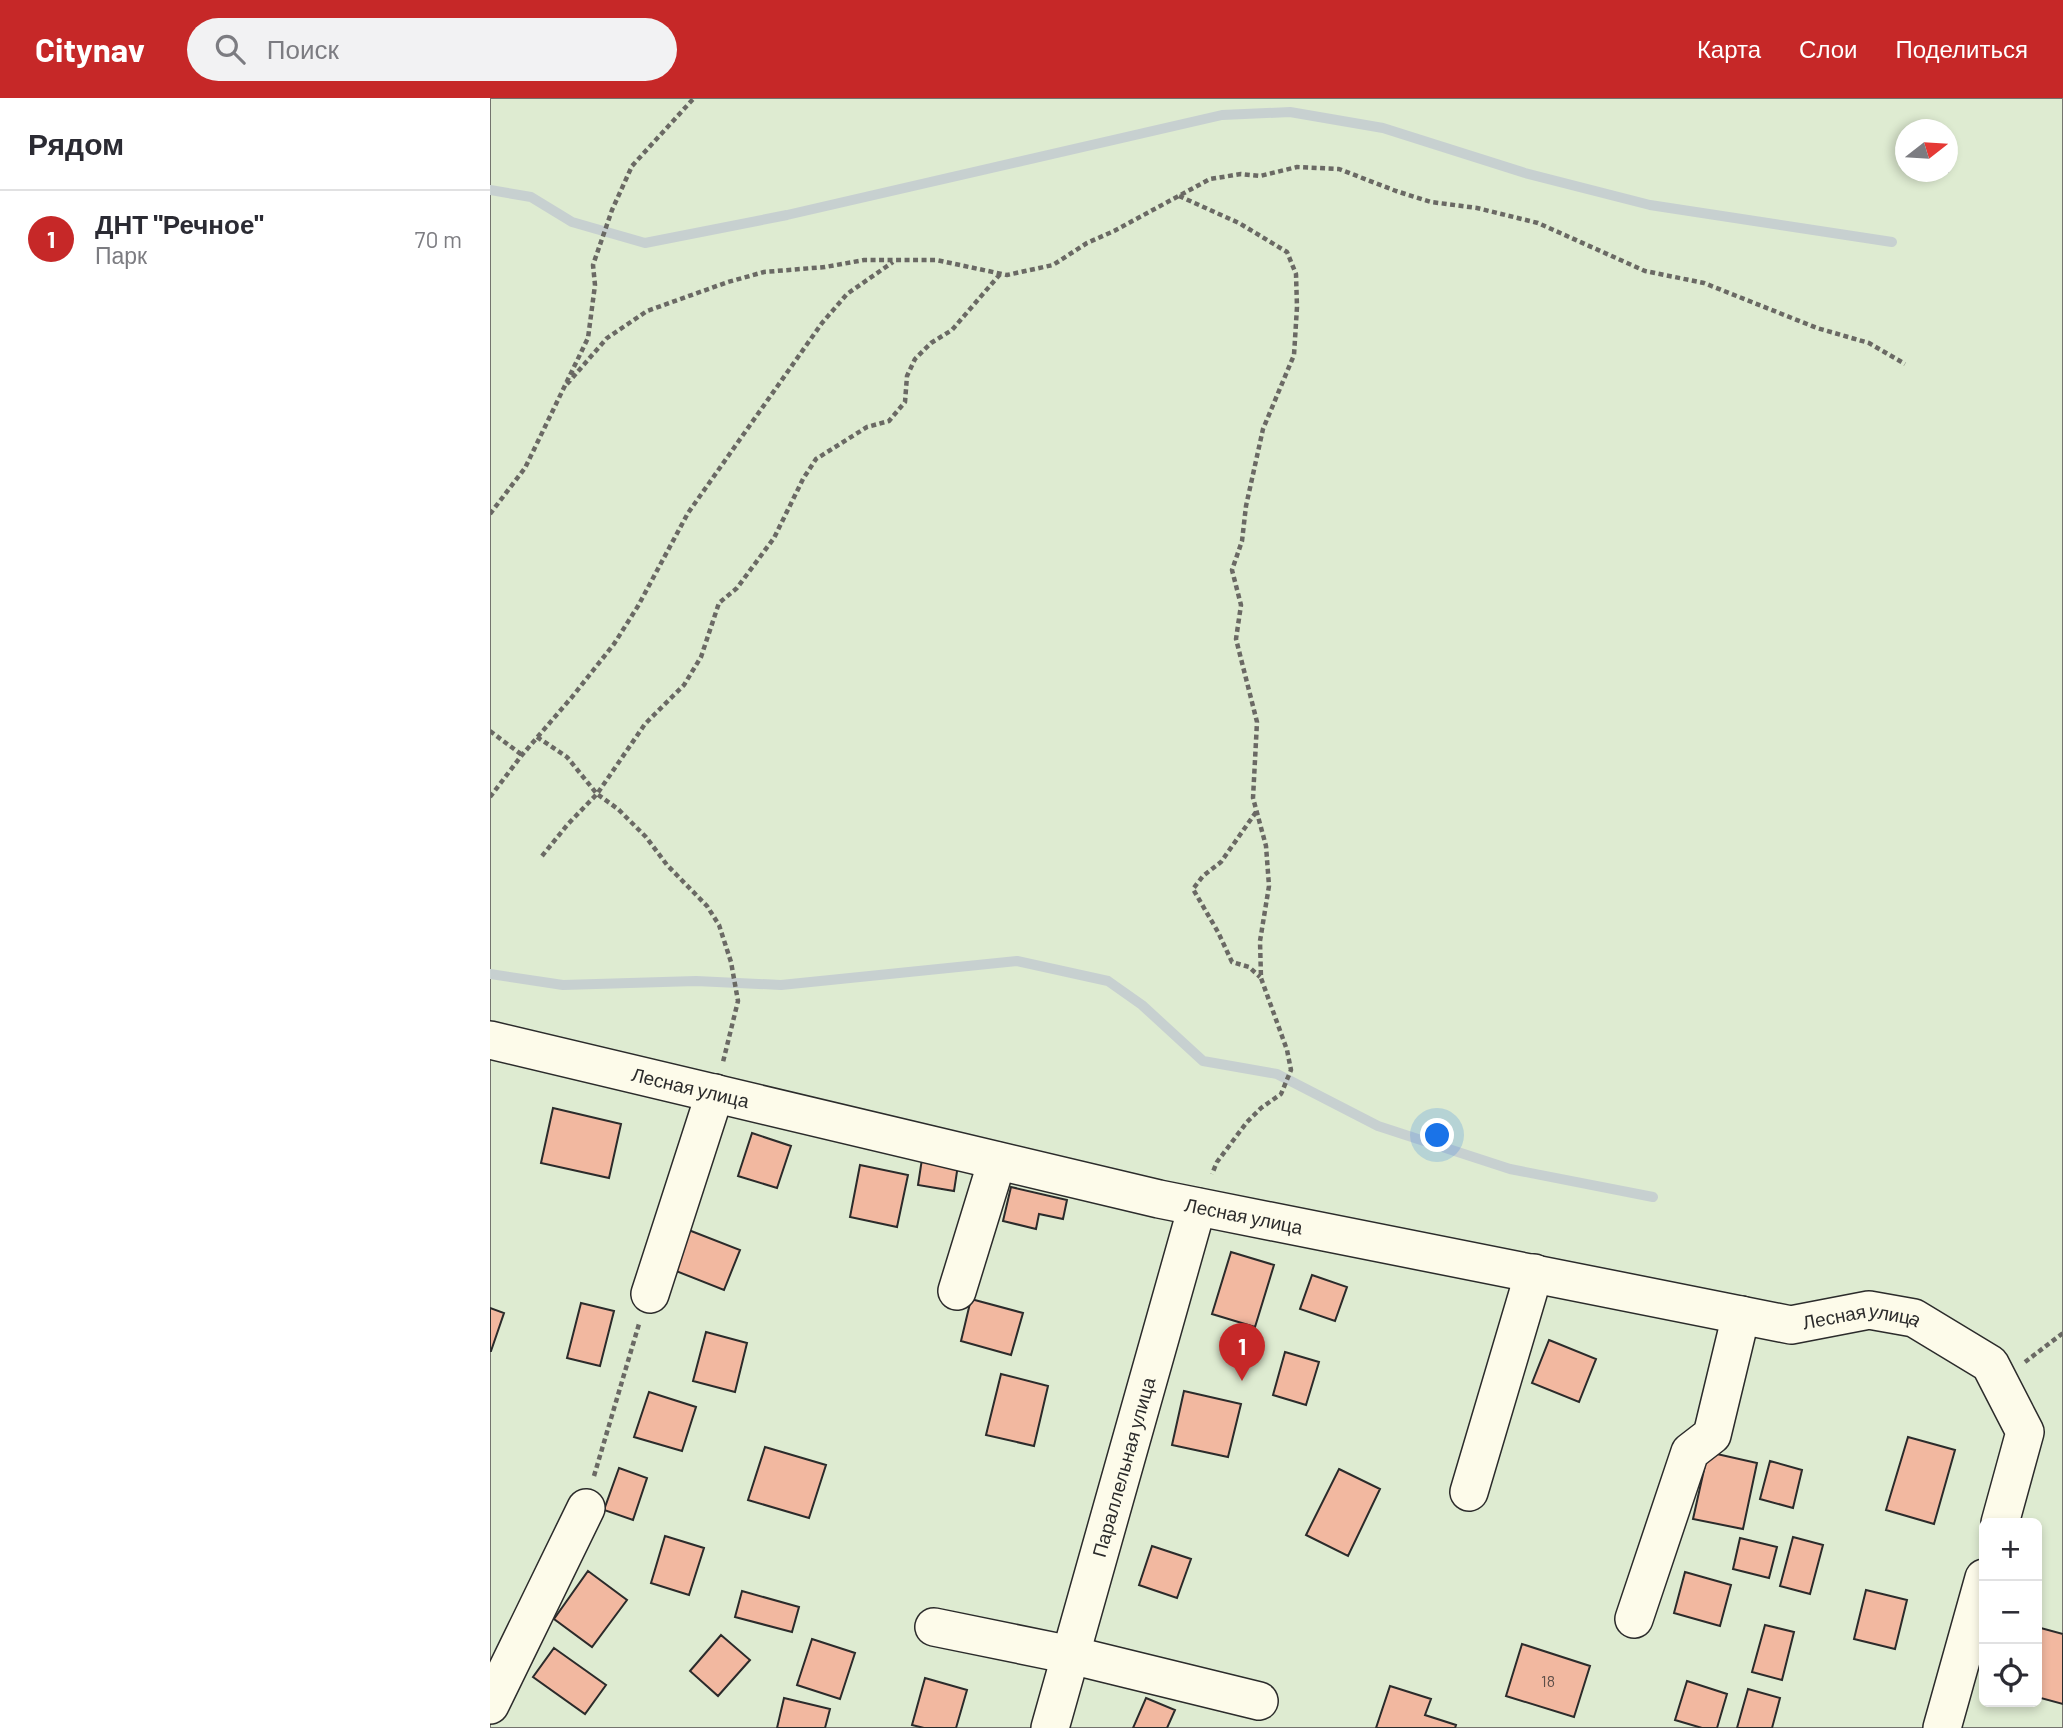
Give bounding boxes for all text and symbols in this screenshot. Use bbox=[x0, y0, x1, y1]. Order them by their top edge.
search box bbox=[187, 18, 677, 81]
text: Citynav bbox=[35, 29, 145, 69]
icon: search bbox=[211, 30, 249, 68]
text: Поиск bbox=[267, 33, 339, 64]
text: Карта bbox=[1697, 34, 1761, 63]
text: Слои bbox=[1799, 34, 1857, 63]
text: Поделиться bbox=[1895, 34, 2028, 63]
north arrow bbox=[1895, 119, 1958, 182]
text: Рядом bbox=[28, 125, 124, 161]
text: ДНТ "Речное" bbox=[95, 208, 264, 239]
text: 1 bbox=[47, 225, 55, 253]
text: 70 m bbox=[415, 225, 462, 253]
text: Парк bbox=[95, 241, 147, 269]
street label: Лесная улица bbox=[629, 1062, 752, 1112]
your location bbox=[1420, 1118, 1454, 1152]
street label: Лесная улица bbox=[1183, 1192, 1305, 1238]
street label: Лесная улица bbox=[1800, 1298, 1926, 1334]
pin: 1 bbox=[1219, 1323, 1265, 1381]
street label: Параллельная улица bbox=[1087, 1374, 1160, 1560]
map controls bbox=[1979, 1518, 2042, 1707]
button: + bbox=[1979, 1518, 2042, 1581]
button: − bbox=[1979, 1581, 2042, 1644]
button: locate bbox=[1979, 1644, 2042, 1707]
house number: 18 bbox=[1541, 1671, 1555, 1690]

